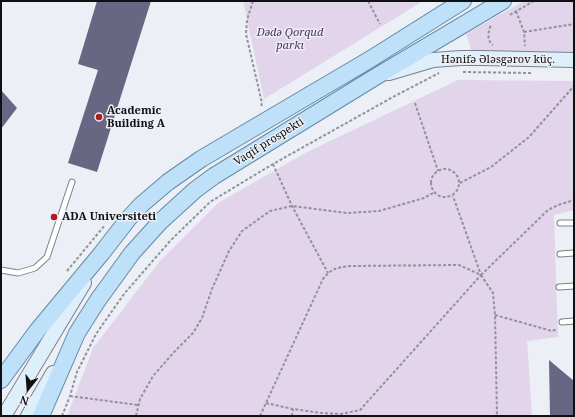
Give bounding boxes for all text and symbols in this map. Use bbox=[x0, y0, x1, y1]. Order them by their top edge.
park label: Dədə Qorqud parkı bbox=[257, 26, 323, 52]
street label: Hənifə Ələsgərov küç. bbox=[441, 53, 555, 67]
place label: Academic Building A bbox=[107, 104, 165, 130]
marker: Academic Building A bbox=[94, 112, 104, 122]
street label: Vaqif prospekti bbox=[232, 115, 306, 169]
place label: ADA Universiteti bbox=[62, 210, 156, 224]
marker: ADA Universiteti bbox=[49, 212, 59, 222]
north arrow bbox=[8, 369, 48, 409]
text: N bbox=[18, 393, 31, 409]

